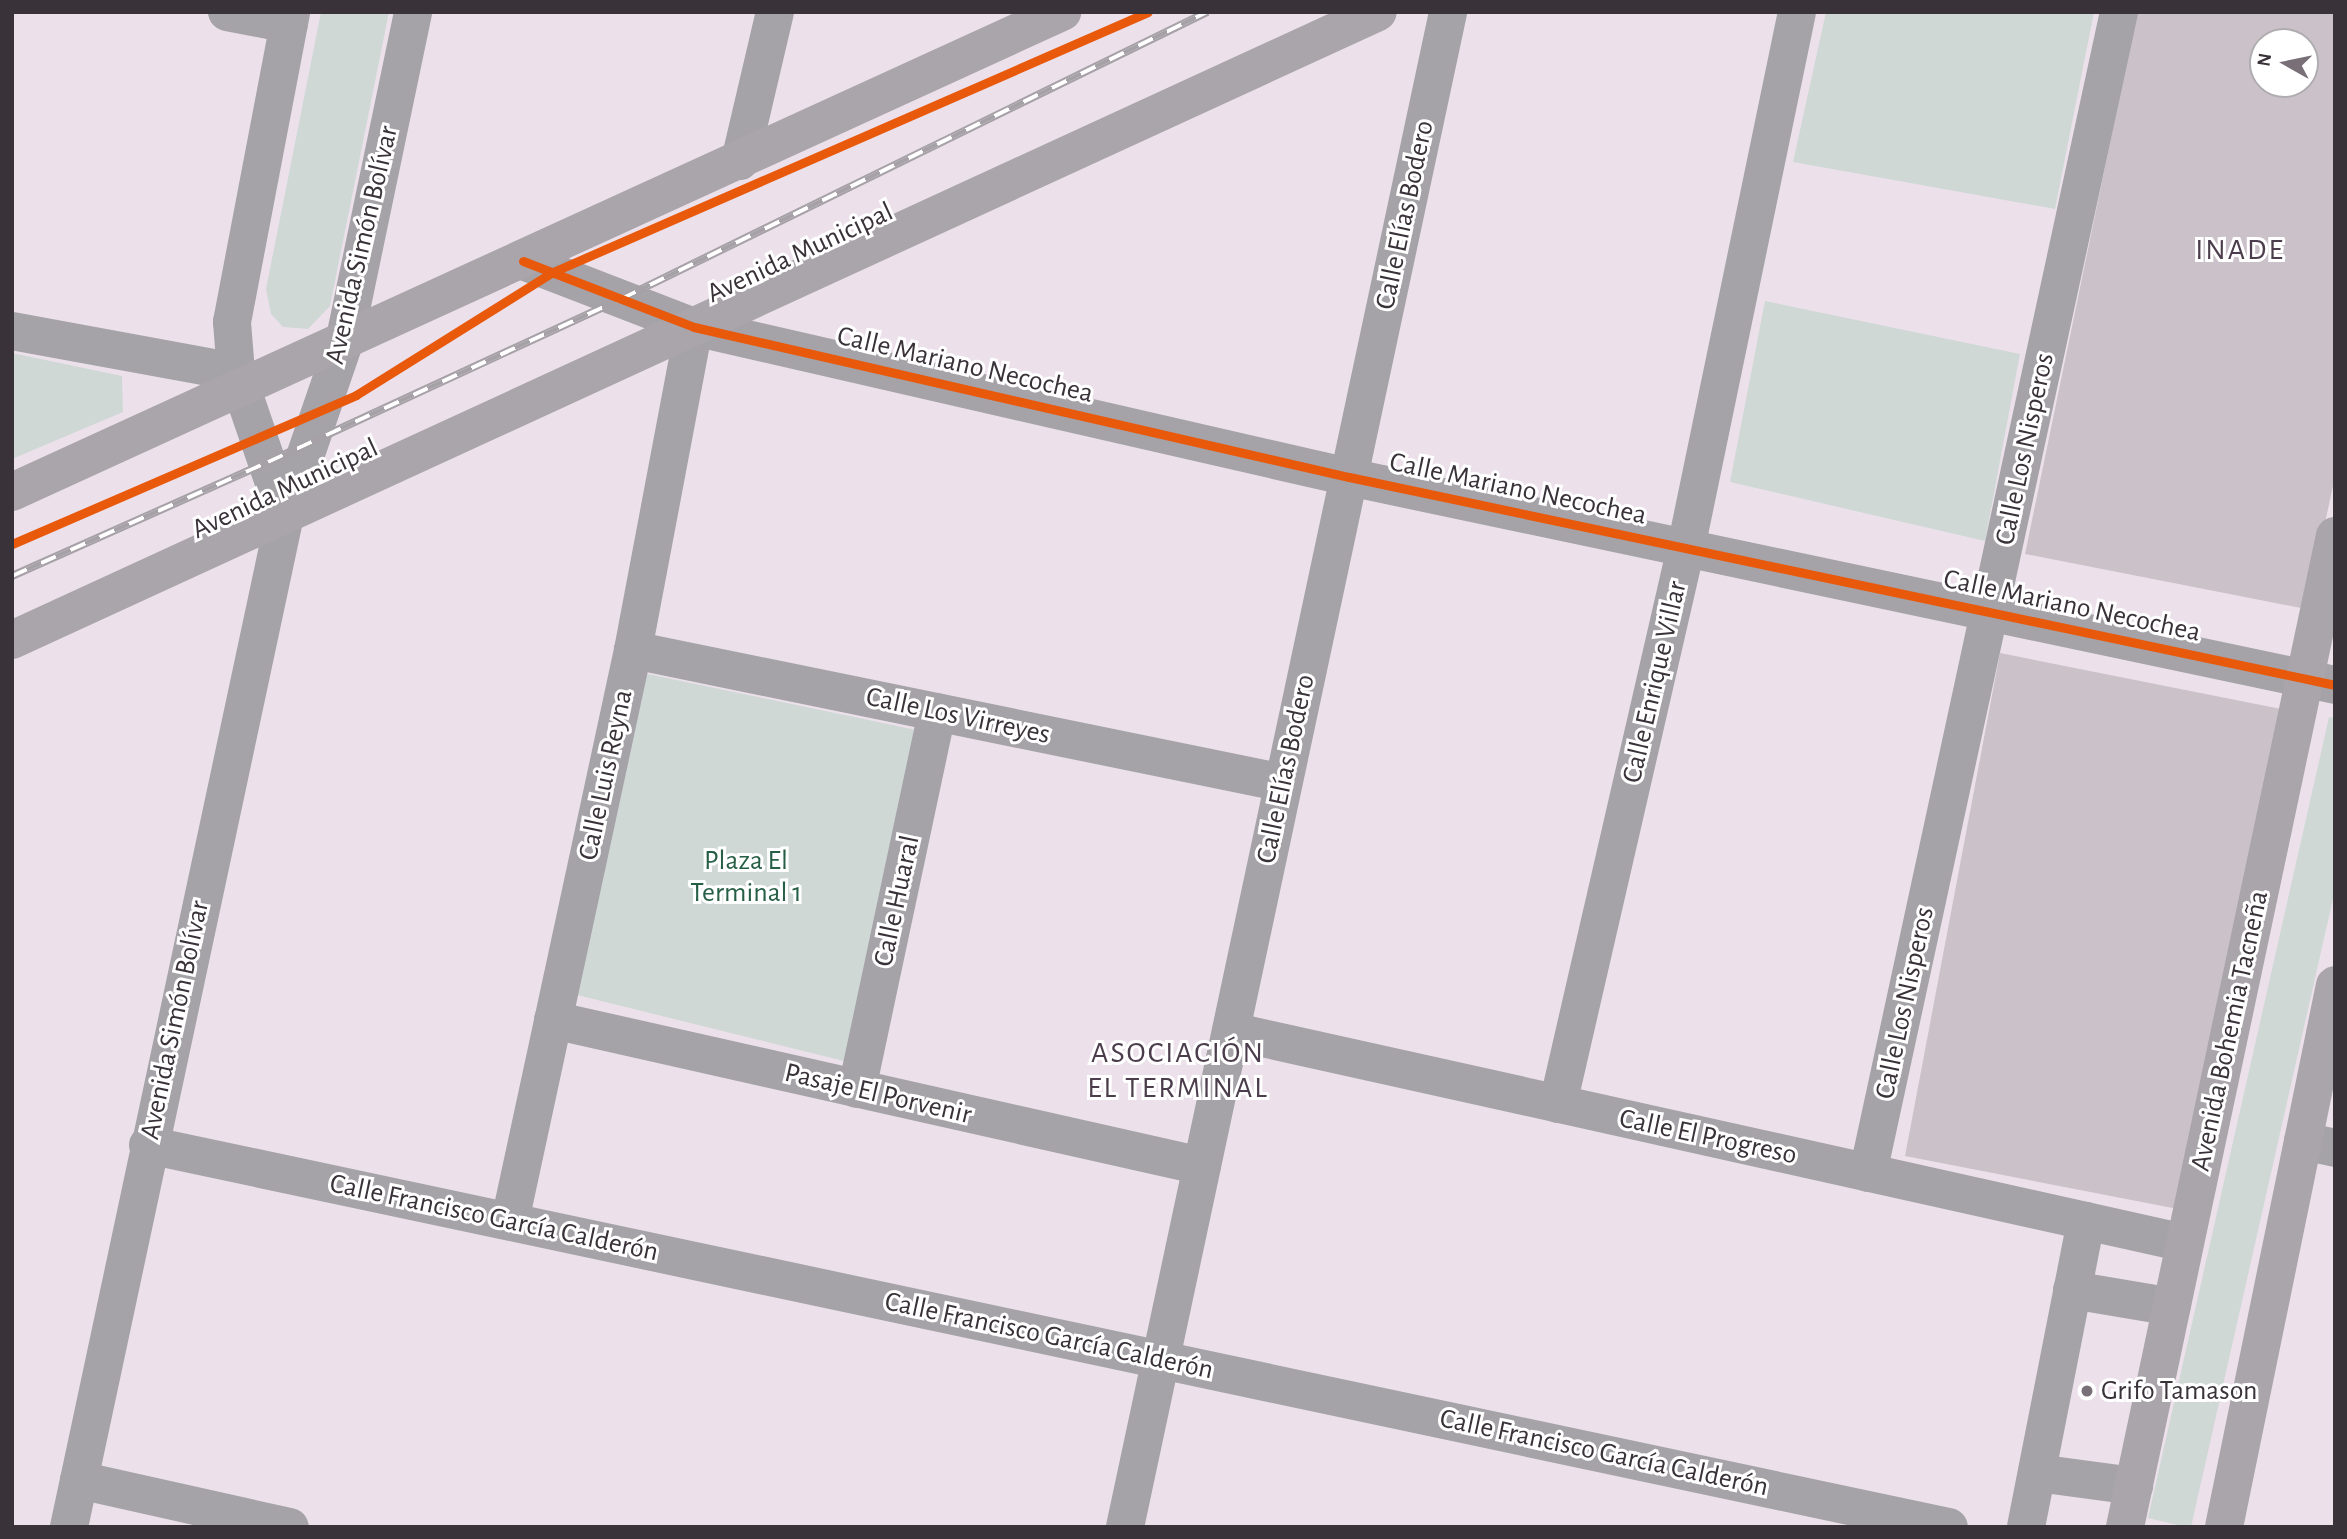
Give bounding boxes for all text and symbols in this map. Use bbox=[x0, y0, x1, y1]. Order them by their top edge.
north arrow bbox=[2249, 28, 2319, 98]
text: N bbox=[2254, 52, 2275, 68]
street label: Calle Elías Bodero bbox=[1369, 117, 1441, 313]
street label: Avenida Simón Bolívar bbox=[318, 123, 406, 367]
street label: Avenida Municipal bbox=[701, 195, 899, 311]
district label: INADE bbox=[2196, 232, 2284, 268]
street label: Calle Mariano Necochea bbox=[834, 319, 1096, 411]
street label: Calle Los Nisperos bbox=[1988, 350, 2062, 548]
street label: Avenida Municipal bbox=[186, 431, 384, 547]
street label: Calle Mariano Necochea bbox=[1386, 445, 1650, 533]
street label: Calle Mariano Necochea bbox=[1940, 562, 2204, 650]
street label: Calle Enrique Villar bbox=[1615, 578, 1695, 786]
street label: Calle Elías Bodero bbox=[1250, 671, 1322, 867]
street label: Calle Los Virreyes bbox=[863, 680, 1053, 752]
street label: Calle Luis Reyna bbox=[572, 687, 640, 863]
street label: Calle Huaral bbox=[867, 832, 927, 970]
park label: Plaza El Terminal 1 bbox=[690, 844, 802, 910]
street label: Avenida Bohemia Tacneña bbox=[2184, 888, 2276, 1174]
street label: Avenida Simón Bolívar bbox=[133, 897, 217, 1143]
street label: Calle Los Nisperos bbox=[1868, 904, 1942, 1102]
district label: ASOCIACIÓN EL TERMINAL bbox=[1089, 1035, 1267, 1106]
street label: Pasaje El Porvenir bbox=[781, 1056, 975, 1132]
street label: Calle El Progreso bbox=[1616, 1102, 1800, 1172]
street label: Calle Francisco García Calderón bbox=[327, 1167, 661, 1269]
street label: Calle Francisco García Calderón bbox=[882, 1285, 1216, 1387]
place label: Grifo Tamason bbox=[2101, 1374, 2258, 1408]
marker: Grifo Tamason bbox=[2079, 1383, 2095, 1399]
street label: Calle Francisco García Calderón bbox=[1437, 1402, 1771, 1504]

